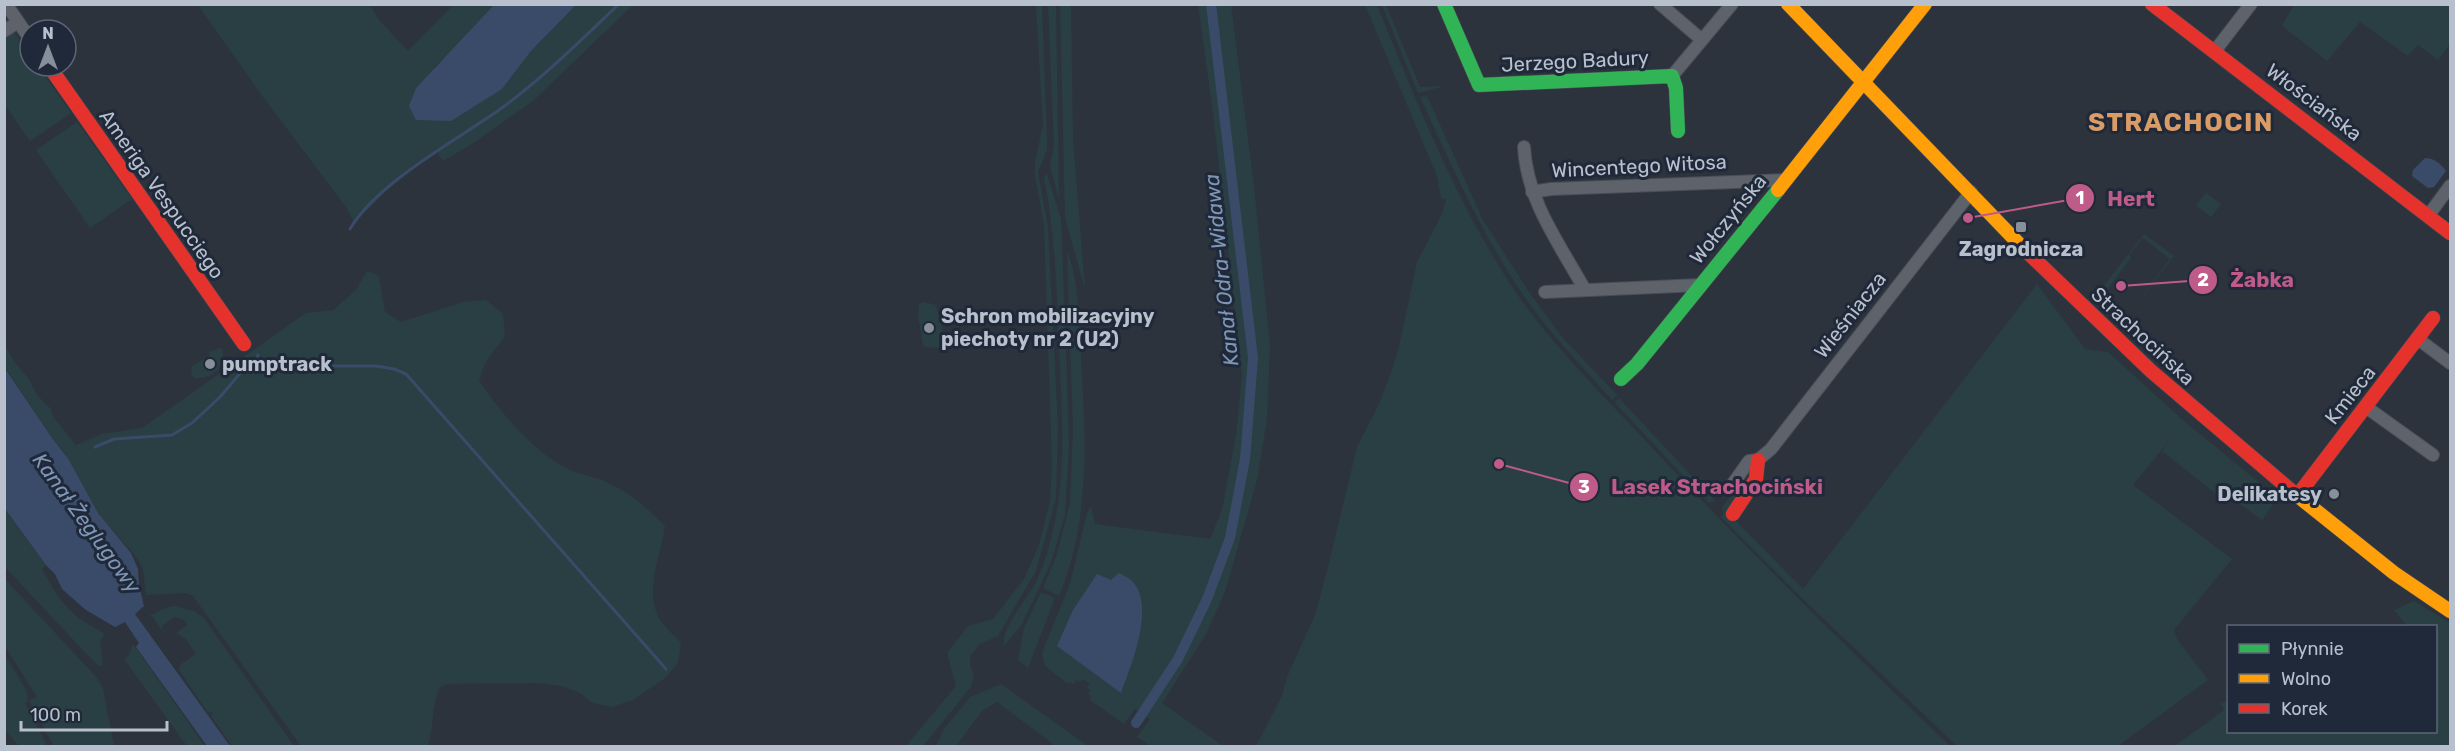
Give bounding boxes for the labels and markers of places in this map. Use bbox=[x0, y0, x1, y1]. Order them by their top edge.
callout: Hert bbox=[2065, 179, 2166, 218]
marker: Zagrodnicza bbox=[2014, 220, 2028, 234]
place label: Zagrodnicza bbox=[1959, 237, 2083, 261]
callout: Żabka bbox=[2188, 260, 2306, 299]
place label: Schron mobilizacyjny piechoty nr 2 (U2) bbox=[941, 304, 1154, 351]
marker: Schron mobilizacyjny piechoty nr 2 (U2) bbox=[922, 321, 936, 335]
place label: pumptrack bbox=[222, 352, 332, 376]
marker: pumptrack bbox=[203, 357, 217, 371]
callout: Lasek Strachociński bbox=[1569, 467, 1835, 506]
place label: Delikatesy bbox=[2217, 482, 2322, 506]
marker: Delikatesy bbox=[2327, 487, 2341, 501]

